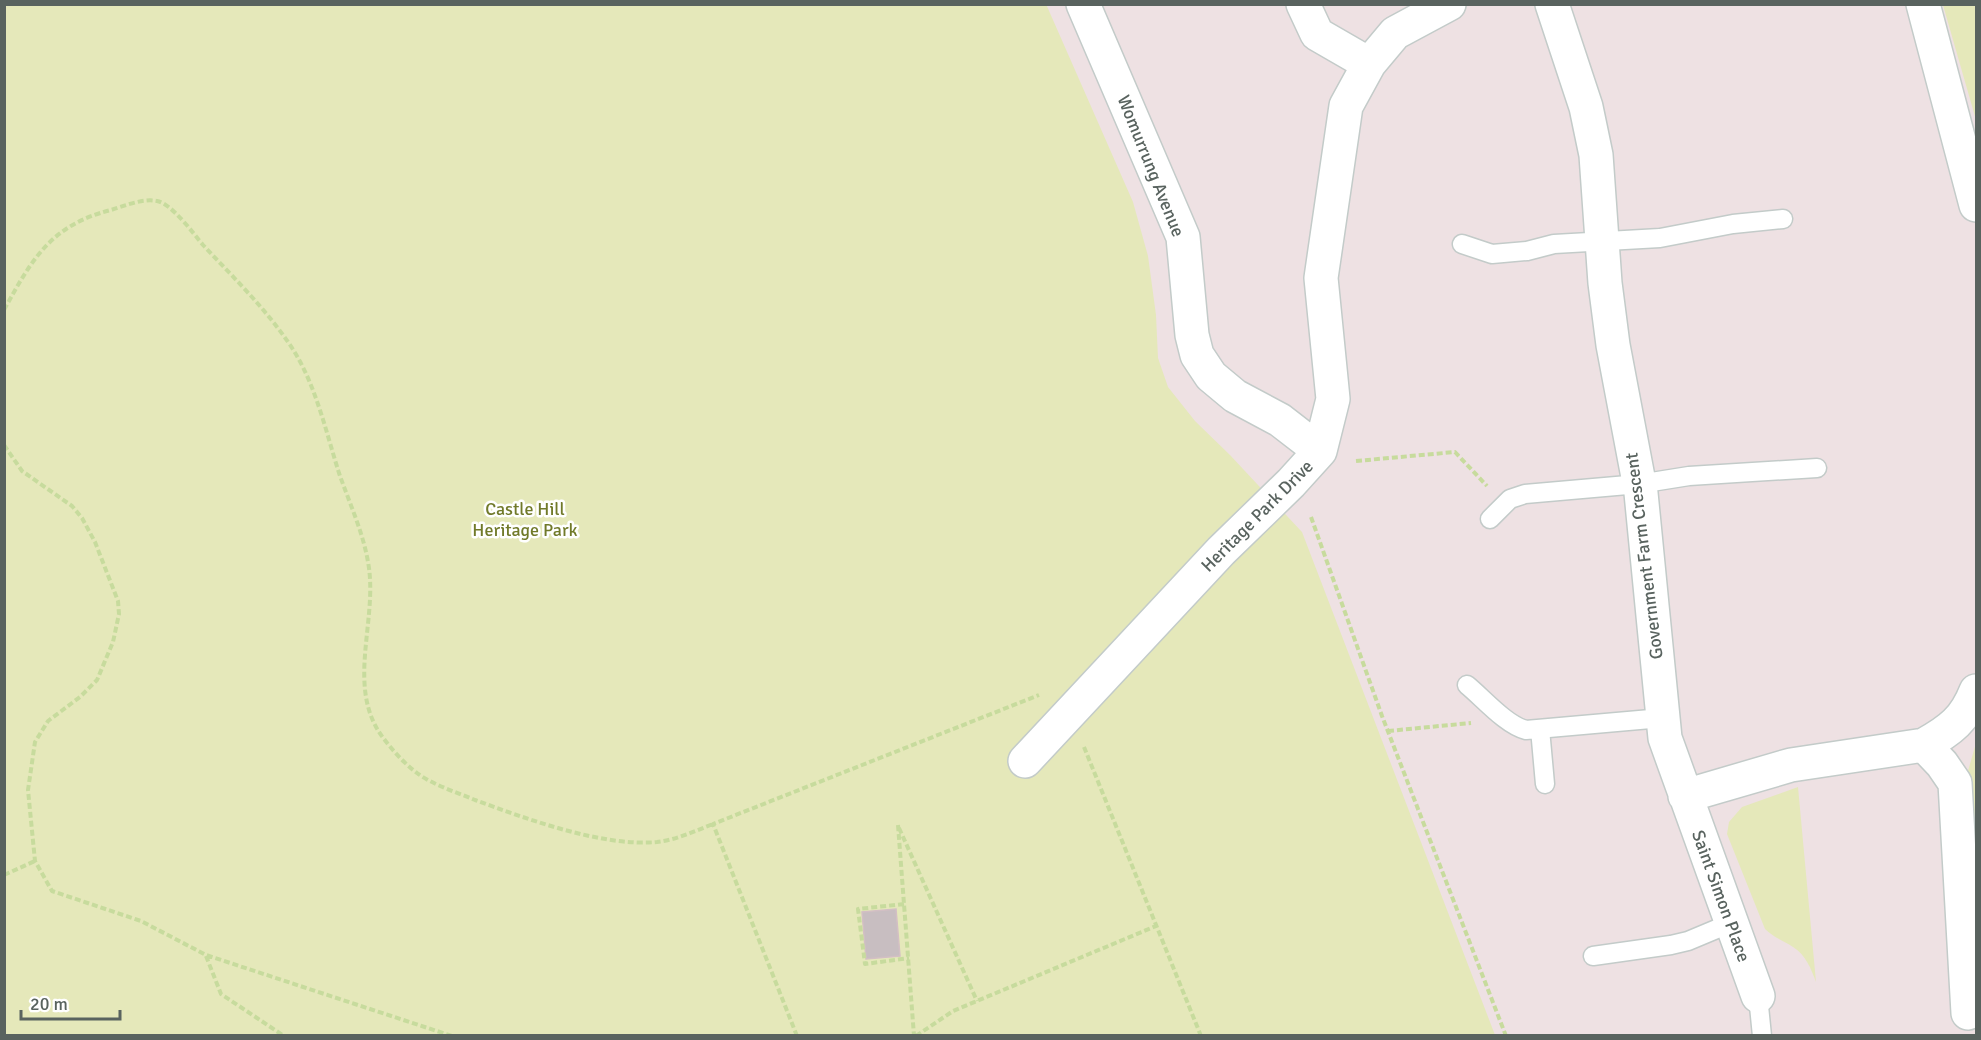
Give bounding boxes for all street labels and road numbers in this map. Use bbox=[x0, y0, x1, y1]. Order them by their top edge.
street label: Womurrung Avenue bbox=[1113, 92, 1189, 240]
street label: Government Farm Crescent bbox=[1620, 451, 1668, 661]
street label: Heritage Park Drive bbox=[1196, 455, 1318, 577]
street label: Saint Simon Place bbox=[1687, 827, 1755, 965]

